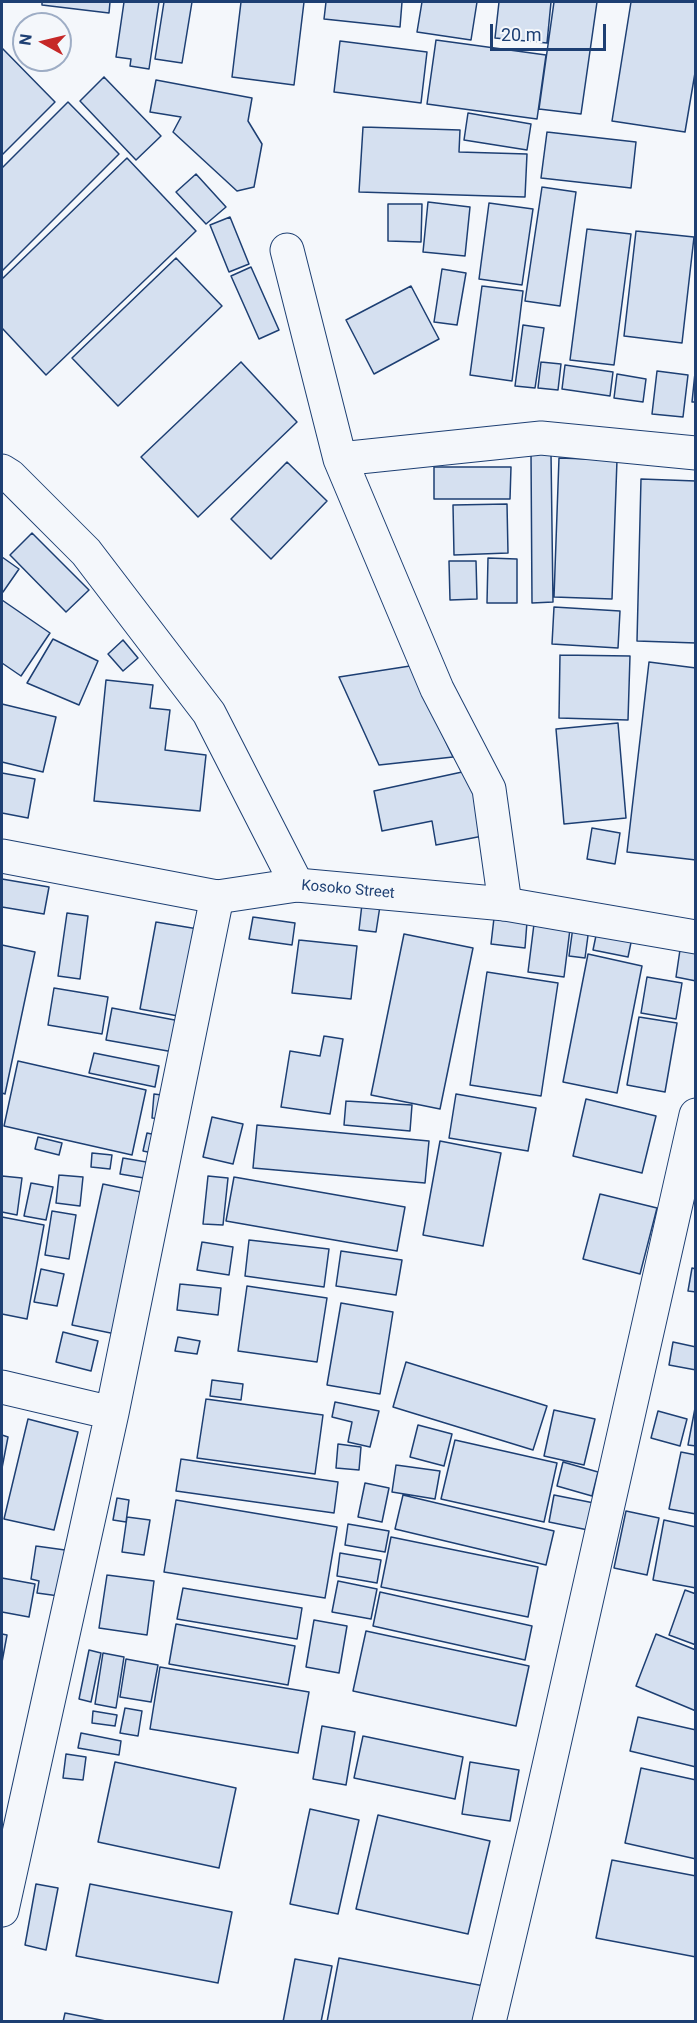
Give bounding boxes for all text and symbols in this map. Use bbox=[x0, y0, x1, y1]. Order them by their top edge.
north arrow bbox=[12, 12, 72, 72]
scale bar bbox=[493, 12, 608, 50]
text: 20 m bbox=[501, 24, 541, 45]
text: N bbox=[15, 33, 36, 47]
street label: Kosoko Street bbox=[301, 877, 395, 903]

